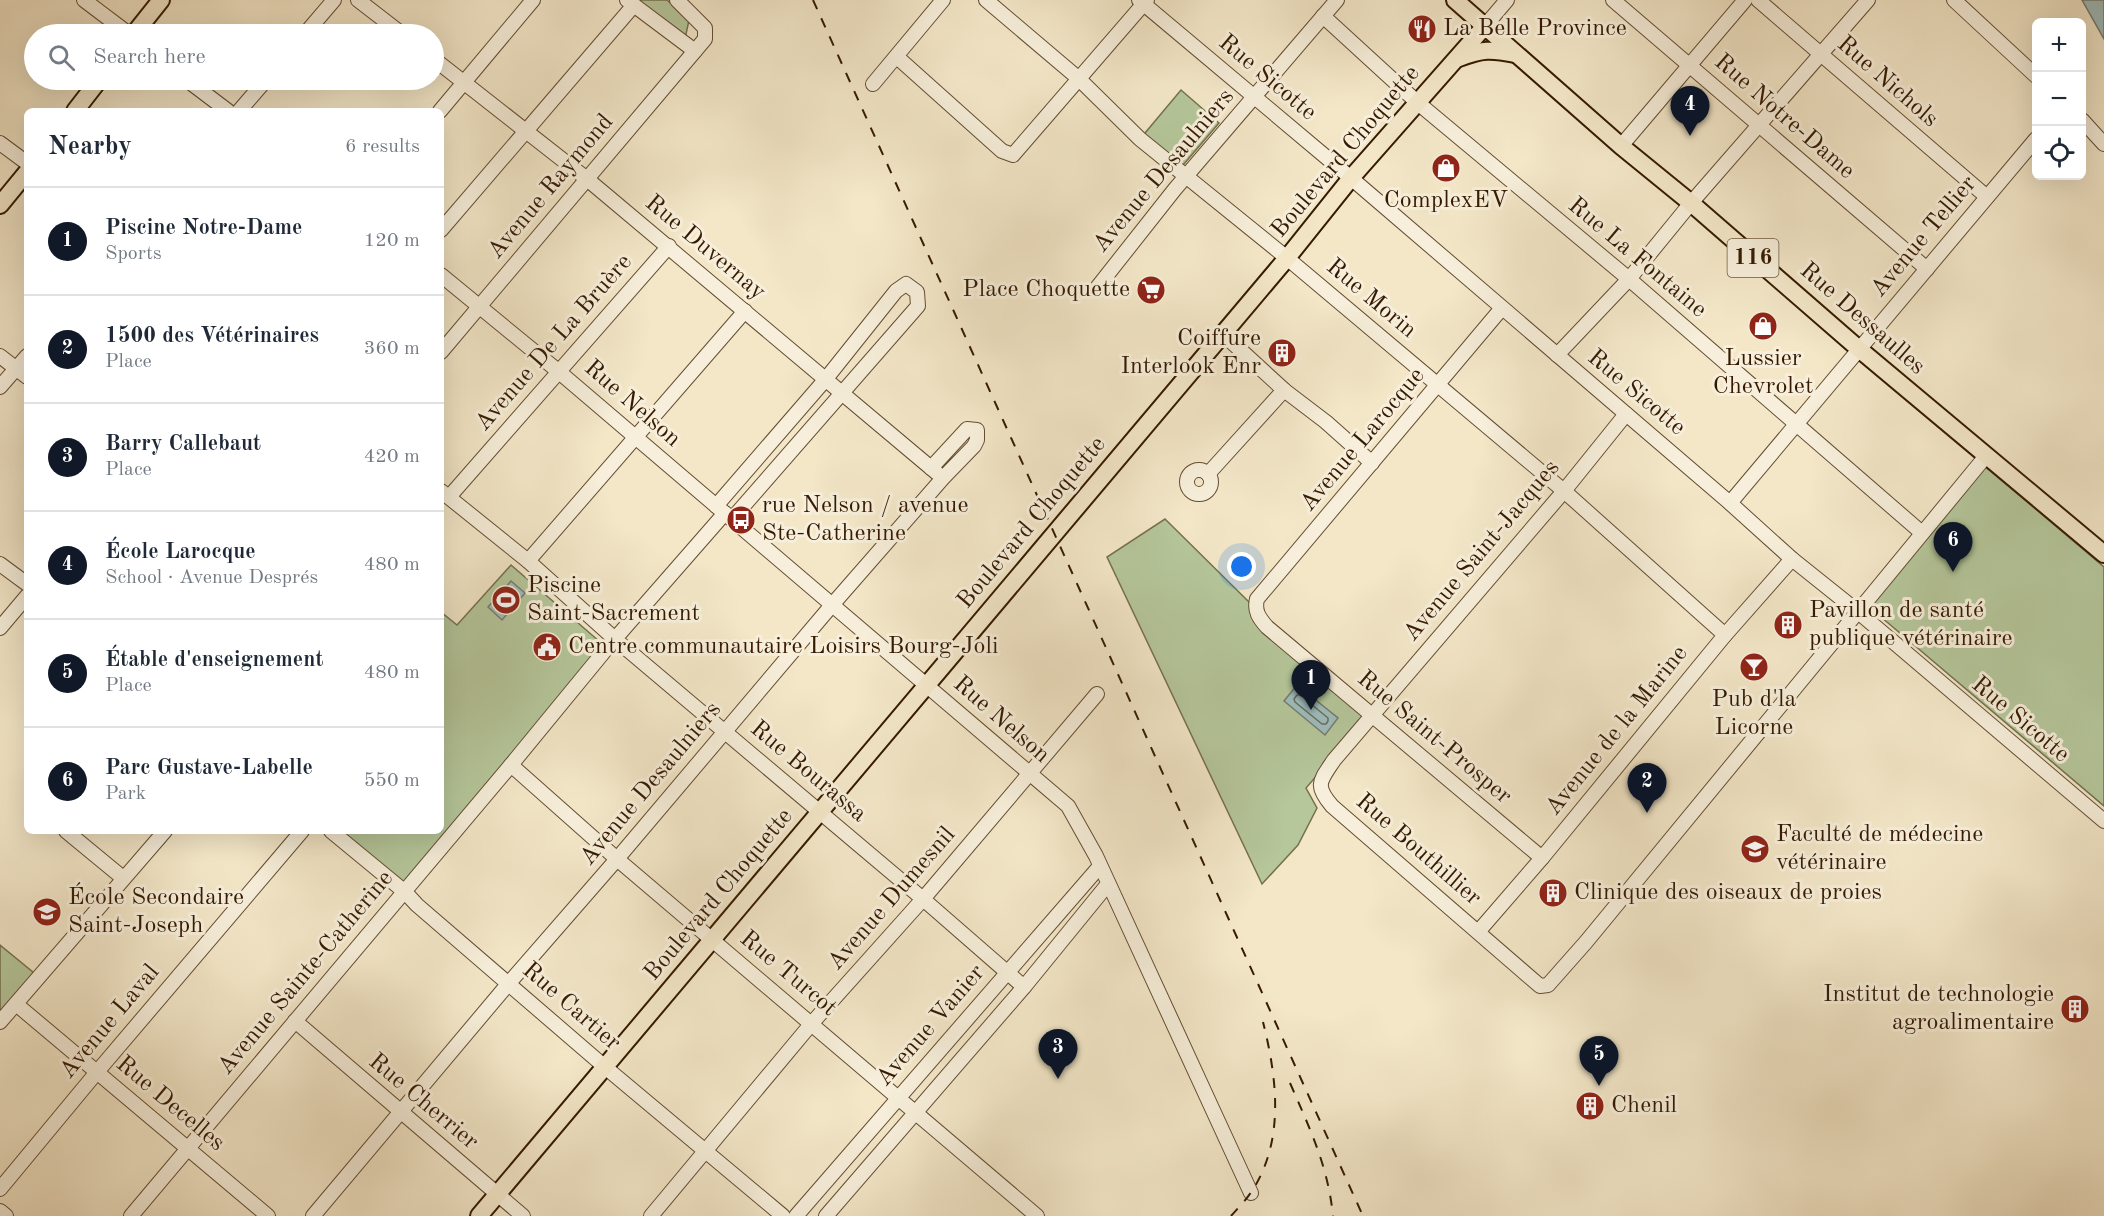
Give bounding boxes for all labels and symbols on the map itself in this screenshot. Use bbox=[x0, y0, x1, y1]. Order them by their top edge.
restaurant icon: La Belle Province bbox=[1406, 13, 1438, 45]
place label: La Belle Province bbox=[1443, 17, 1627, 41]
street label: Rue Sicotte bbox=[1214, 30, 1320, 126]
street label: Rue Nichols bbox=[1832, 32, 1942, 132]
street label: Rue Notre-Dame bbox=[1709, 50, 1859, 184]
street label: Boulevard Choquette bbox=[1267, 61, 1425, 243]
street label: Avenue Desaulniers bbox=[1089, 85, 1239, 257]
pin: 4 bbox=[1670, 86, 1710, 136]
street label: Avenue Raymond bbox=[484, 110, 618, 264]
shop icon: ComplexEV bbox=[1430, 152, 1462, 184]
street label: Avenue Tellier bbox=[1867, 172, 1981, 302]
place label: ComplexEV bbox=[1384, 189, 1508, 213]
street label: Rue Duvernay bbox=[640, 191, 770, 305]
street label: Rue La Fontaine bbox=[1563, 193, 1711, 323]
road number: 116 bbox=[1728, 239, 1778, 277]
street label: Avenue De La Bruère bbox=[471, 250, 637, 436]
street label: Rue Morin bbox=[1322, 255, 1421, 343]
street label: Rue Dessaulles bbox=[1795, 258, 1929, 380]
supermarket icon: Place Choquette bbox=[1135, 274, 1167, 306]
place label: Place Choquette bbox=[962, 278, 1130, 302]
shop icon: Lussier Chevrolet bbox=[1747, 310, 1779, 342]
place label: Coiffure Interlook Enr bbox=[1120, 327, 1261, 379]
building icon: Coiffure Interlook Enr bbox=[1266, 337, 1298, 369]
street label: Rue Sicotte bbox=[1583, 345, 1689, 441]
place label: Lussier Chevrolet bbox=[1713, 347, 1813, 399]
street label: Rue Nelson bbox=[579, 356, 685, 452]
street label: Avenue Larocque bbox=[1296, 364, 1430, 516]
street label: Boulevard Choquette bbox=[953, 432, 1111, 614]
street label: Avenue Saint-Jacques bbox=[1400, 456, 1564, 646]
place label: rue Nelson / avenue Ste-Catherine bbox=[762, 494, 968, 546]
bus stop icon: rue Nelson / avenue Ste-Catherine bbox=[725, 504, 757, 536]
pin: 6 bbox=[1934, 522, 1972, 572]
your location bbox=[1227, 552, 1256, 581]
place label: Piscine Saint-Sacrement bbox=[527, 574, 700, 626]
sports icon: Piscine Saint-Sacrement bbox=[490, 584, 522, 616]
place label: Pavillon de santé publique vétérinaire bbox=[1809, 599, 2013, 651]
building icon: Pavillon de santé publique vétérinaire bbox=[1772, 609, 1804, 641]
public building icon: Centre communautaire Loisirs Bourg-Joli bbox=[531, 631, 563, 663]
place label: Centre communautaire Loisirs Bourg-Joli bbox=[568, 635, 998, 659]
street label: Avenue de la Marine bbox=[1541, 642, 1693, 820]
bar icon: Pub d'la Licorne bbox=[1738, 651, 1770, 683]
pin: 1 bbox=[1292, 660, 1330, 710]
street label: Rue Saint-Prosper bbox=[1352, 667, 1516, 809]
street label: Rue Nelson bbox=[948, 672, 1054, 768]
street label: Rue Sicotte bbox=[1967, 672, 2073, 768]
place label: Pub d'la Licorne bbox=[1712, 688, 1797, 740]
street label: Avenue Desaulniers bbox=[576, 698, 726, 870]
street label: Rue Bourassa bbox=[745, 717, 871, 827]
pin: 2 bbox=[1628, 764, 1666, 813]
street label: Rue Bouthillier bbox=[1351, 789, 1485, 911]
street label: Boulevard Choquette bbox=[640, 804, 798, 986]
street label: Avenue Dumesnil bbox=[824, 823, 960, 975]
place label: Faculté de médecine vétérinaire bbox=[1776, 823, 1983, 875]
school or university icon: Faculté de médecine vétérinaire bbox=[1739, 833, 1771, 865]
street label: Avenue Sainte-Catherine bbox=[214, 866, 398, 1080]
building icon: Clinique des oiseaux de proies bbox=[1537, 877, 1569, 909]
place label: Clinique des oiseaux de proies bbox=[1574, 881, 1882, 905]
place label: École Secondaire Saint-Joseph bbox=[68, 882, 244, 938]
school or university icon: École Secondaire Saint-Joseph bbox=[31, 896, 63, 928]
street label: Rue Turcot bbox=[735, 927, 841, 1021]
street label: Rue Cartier bbox=[517, 958, 625, 1056]
street label: Avenue Laval bbox=[56, 961, 164, 1083]
street label: Avenue Vanier bbox=[872, 961, 990, 1091]
place label: Institut de technologie agroalimentaire bbox=[1823, 983, 2054, 1035]
building icon: Institut de technologie agroalimentaire bbox=[2059, 993, 2091, 1025]
pin: 3 bbox=[1038, 1030, 1078, 1079]
pin: 5 bbox=[1580, 1036, 1618, 1086]
street label: Rue Cherrier bbox=[364, 1049, 483, 1155]
street label: Rue Decelles bbox=[111, 1052, 229, 1156]
building icon: Chenil bbox=[1574, 1090, 1606, 1122]
place label: Chenil bbox=[1611, 1094, 1677, 1118]

